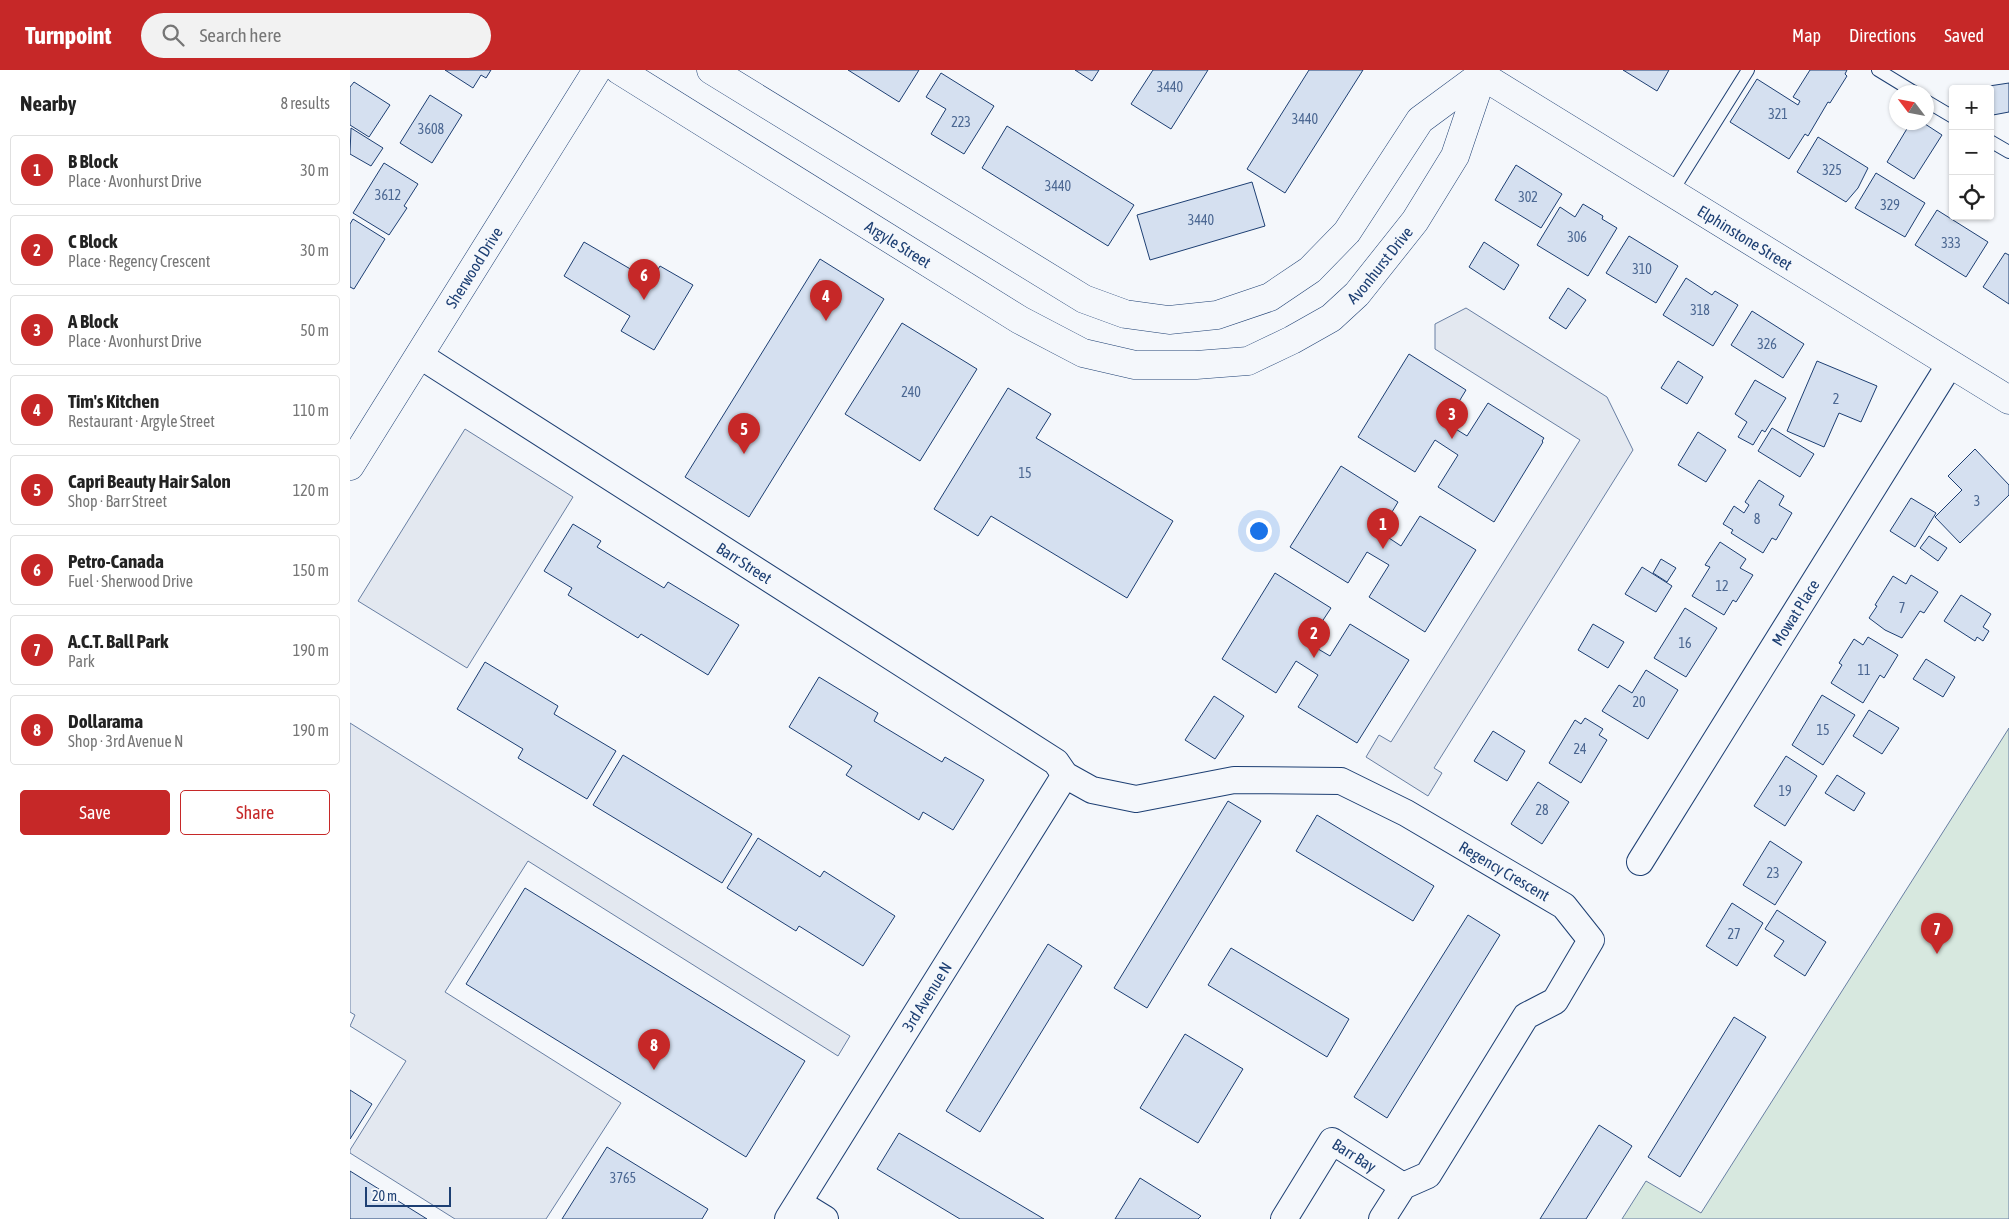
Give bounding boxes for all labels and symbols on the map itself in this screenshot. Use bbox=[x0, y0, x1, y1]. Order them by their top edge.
house number: 3440 bbox=[1157, 79, 1184, 95]
north arrow bbox=[1889, 85, 1934, 130]
house number: 321 bbox=[1768, 106, 1788, 122]
house number: 3440 bbox=[1292, 111, 1319, 127]
house number: 223 bbox=[951, 114, 971, 130]
house number: 3608 bbox=[418, 121, 445, 137]
house number: 325 bbox=[1822, 162, 1842, 178]
house number: 3440 bbox=[1045, 178, 1072, 194]
house number: 3612 bbox=[375, 187, 401, 203]
house number: 302 bbox=[1518, 189, 1538, 205]
house number: 329 bbox=[1880, 197, 1900, 213]
street label: Elphinstone Street bbox=[1694, 202, 1796, 274]
house number: 3440 bbox=[1188, 212, 1215, 228]
street label: Argyle Street bbox=[862, 217, 935, 272]
street label: Avonhurst Drive bbox=[1344, 223, 1416, 307]
street label: Sherwood Drive bbox=[442, 224, 506, 311]
house number: 306 bbox=[1567, 229, 1587, 245]
house number: 333 bbox=[1941, 235, 1961, 251]
pin: 6 bbox=[628, 259, 660, 300]
house number: 310 bbox=[1632, 261, 1652, 277]
pin: 4 bbox=[810, 280, 842, 321]
house number: 318 bbox=[1690, 302, 1710, 318]
house number: 326 bbox=[1757, 336, 1777, 352]
house number: 240 bbox=[901, 384, 921, 400]
house number: 2 bbox=[1833, 391, 1839, 407]
pin: 3 bbox=[1436, 398, 1468, 439]
pin: 5 bbox=[728, 413, 760, 454]
house number: 15 bbox=[1018, 465, 1032, 481]
house number: 3 bbox=[1974, 493, 1980, 509]
pin: 1 bbox=[1367, 508, 1399, 549]
house number: 8 bbox=[1754, 511, 1761, 527]
your location bbox=[1246, 518, 1272, 544]
street label: Barr Street bbox=[713, 539, 776, 587]
street label: Mowat Place bbox=[1768, 576, 1823, 649]
house number: 12 bbox=[1715, 578, 1729, 594]
house number: 7 bbox=[1899, 600, 1905, 616]
pin: 2 bbox=[1298, 617, 1330, 658]
house number: 16 bbox=[1678, 635, 1692, 651]
house number: 11 bbox=[1857, 662, 1871, 678]
house number: 20 bbox=[1632, 694, 1646, 710]
house number: 15 bbox=[1816, 722, 1830, 738]
house number: 24 bbox=[1573, 741, 1587, 757]
house number: 19 bbox=[1778, 783, 1792, 799]
house number: 28 bbox=[1535, 802, 1549, 818]
street label: Regency Crescent bbox=[1456, 837, 1553, 905]
house number: 23 bbox=[1766, 865, 1780, 881]
pin: 7 bbox=[1921, 913, 1953, 954]
house number: 27 bbox=[1727, 926, 1741, 942]
street label: 3rd Avenue N bbox=[898, 959, 955, 1035]
pin: 8 bbox=[638, 1029, 670, 1070]
street label: Barr Bay bbox=[1329, 1135, 1380, 1177]
house number: 3765 bbox=[610, 1170, 636, 1186]
scale bar bbox=[365, 1184, 451, 1207]

